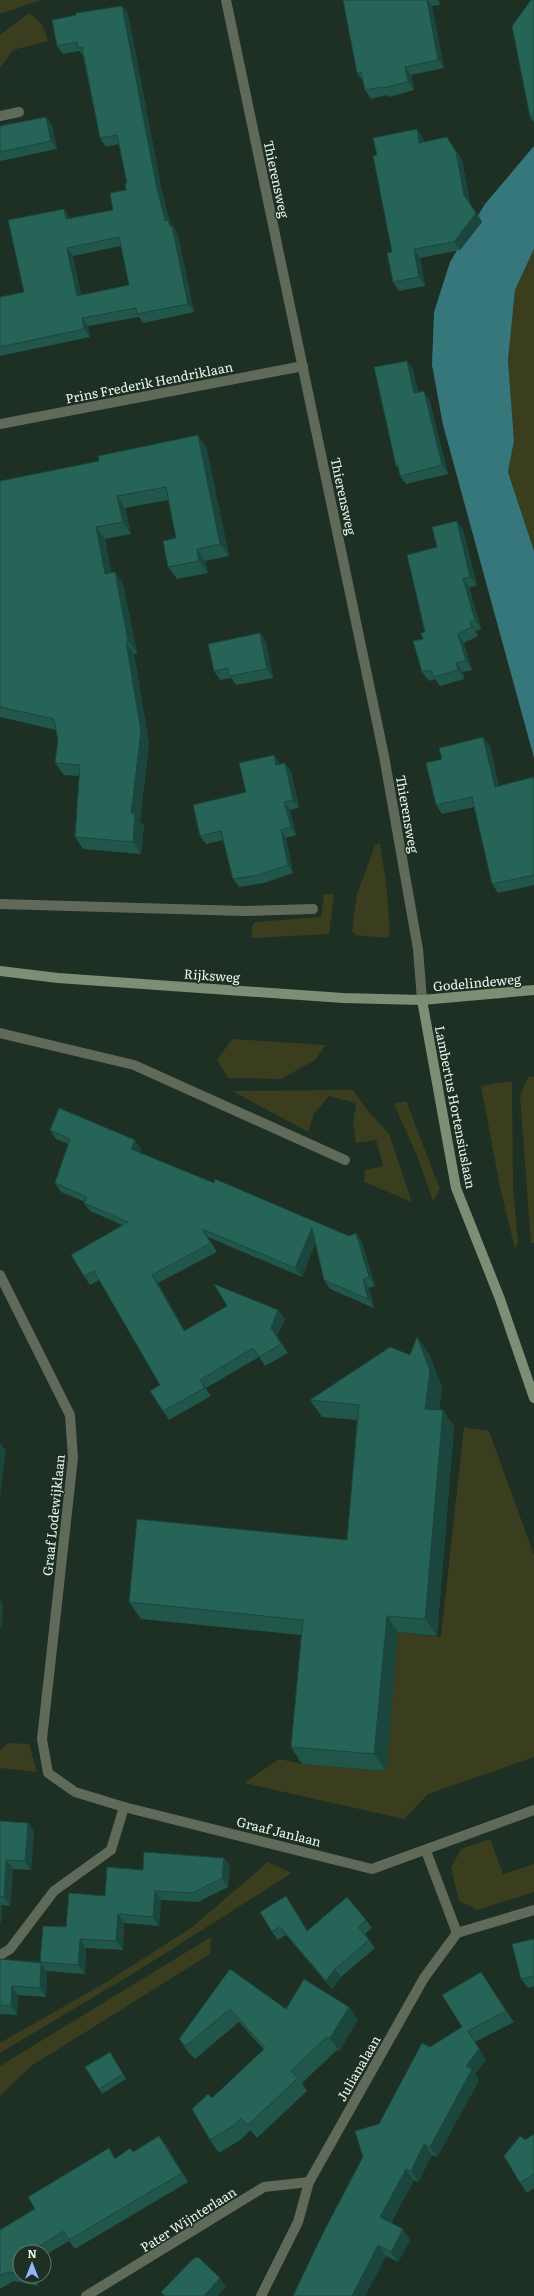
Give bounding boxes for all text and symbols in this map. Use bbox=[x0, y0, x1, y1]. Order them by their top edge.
street label: Thierensweg bbox=[259, 138, 295, 220]
street label: Prins Frederik Hendriklaan bbox=[64, 356, 235, 408]
street label: Thierensweg bbox=[326, 455, 362, 537]
street label: Thierensweg bbox=[392, 773, 424, 855]
street label: Rijksweg bbox=[183, 964, 241, 986]
street label: Godelindeweg bbox=[432, 969, 523, 995]
street label: Lambertus Hortensiuslaan bbox=[431, 1024, 481, 1191]
street label: Graaf Lodewijklaan bbox=[37, 1453, 69, 1577]
street label: Graaf Janlaan bbox=[235, 1811, 324, 1851]
street label: Julianalaan bbox=[331, 2031, 385, 2104]
street label: Pater Wijnterlaan bbox=[136, 2182, 240, 2256]
north arrow bbox=[12, 2244, 52, 2284]
text: N bbox=[27, 2245, 37, 2261]

